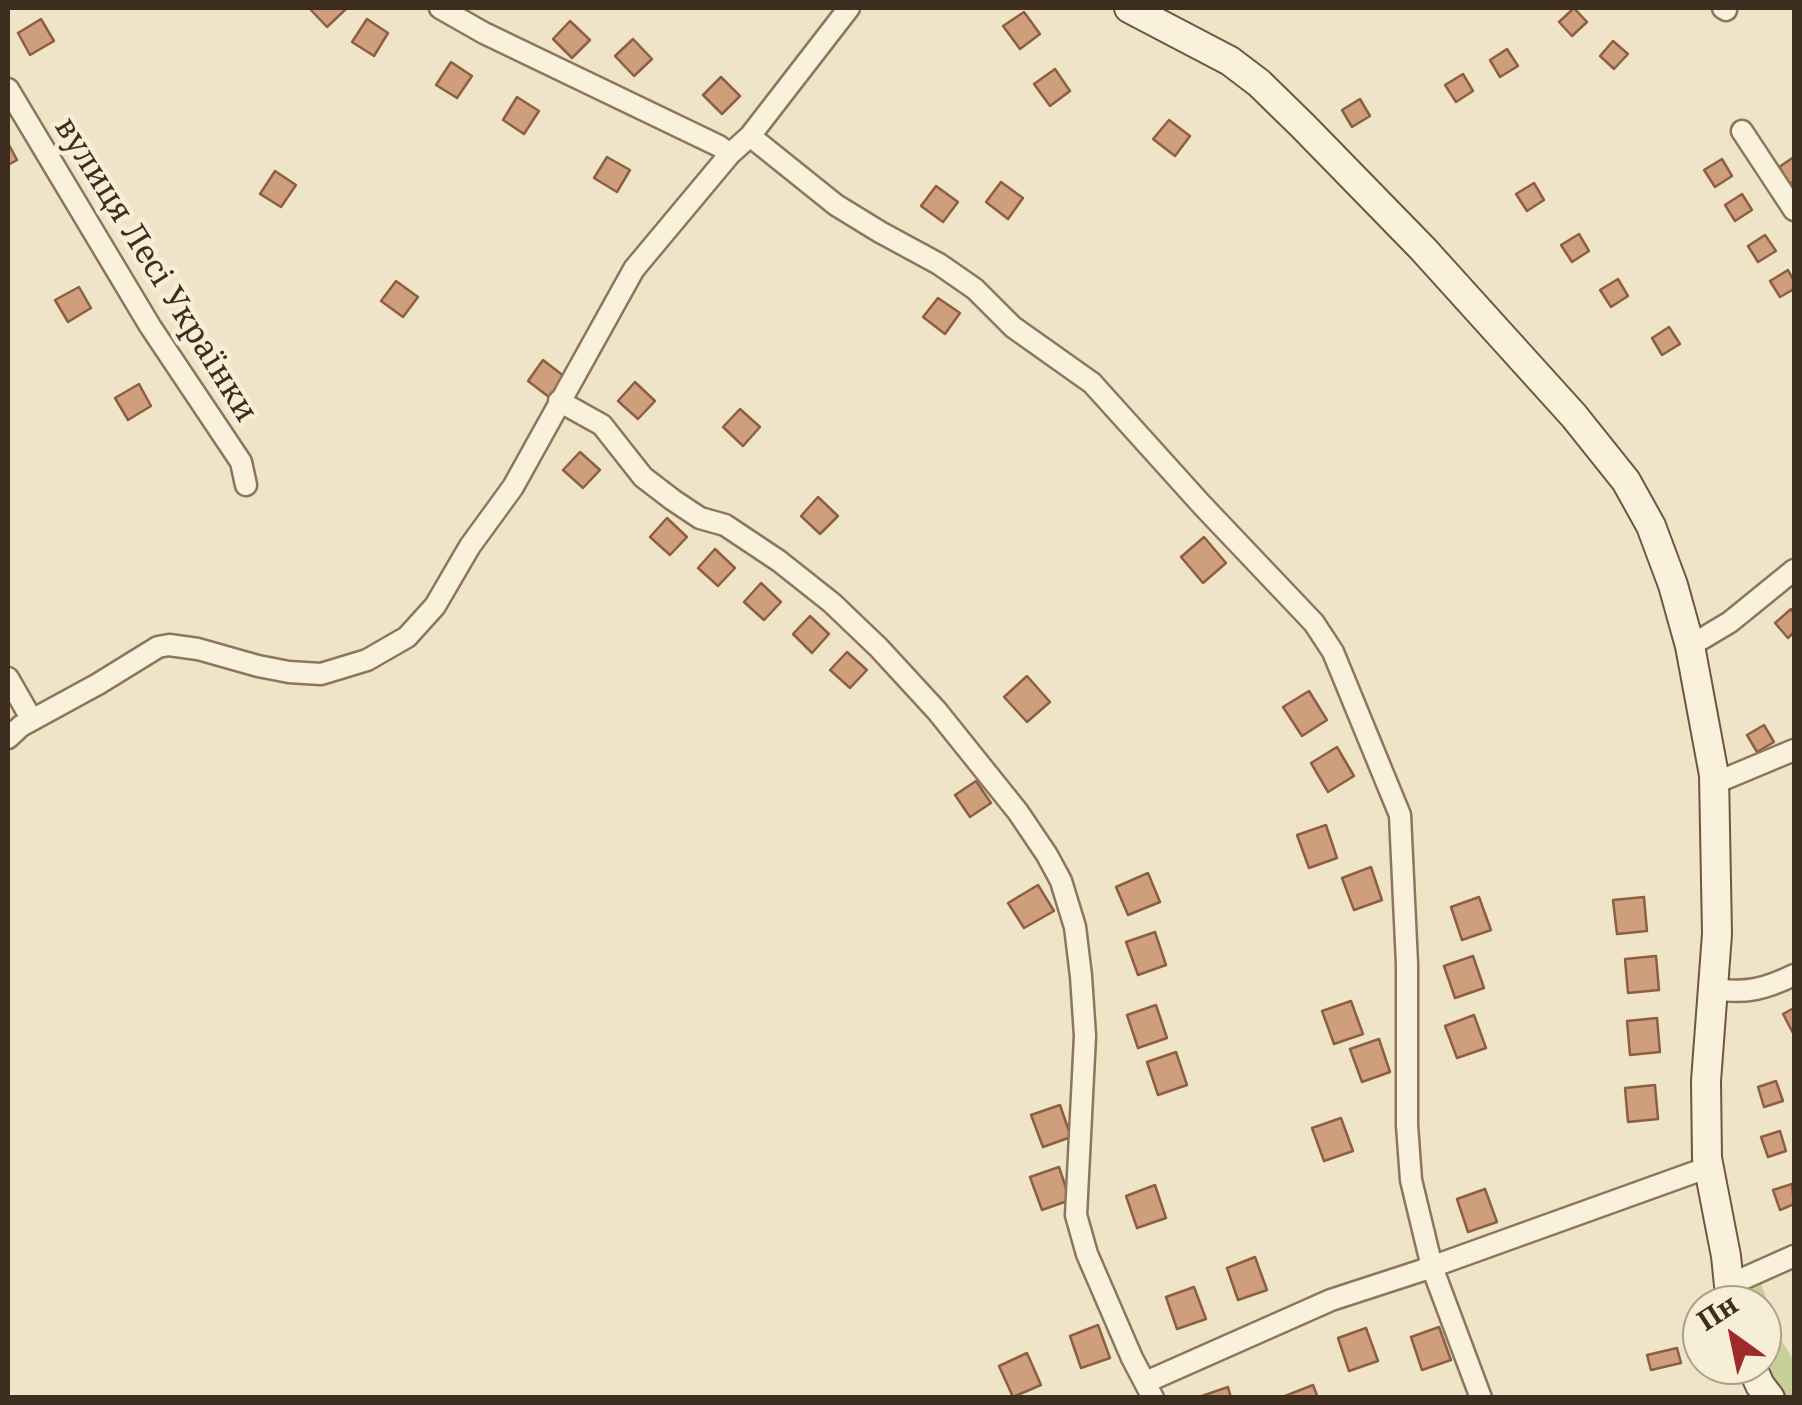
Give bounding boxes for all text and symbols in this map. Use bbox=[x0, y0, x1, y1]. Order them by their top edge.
street label: вулиця Лесі Українки bbox=[46, 111, 264, 429]
text: Пн bbox=[1689, 1284, 1744, 1339]
north arrow bbox=[1682, 1285, 1782, 1385]

